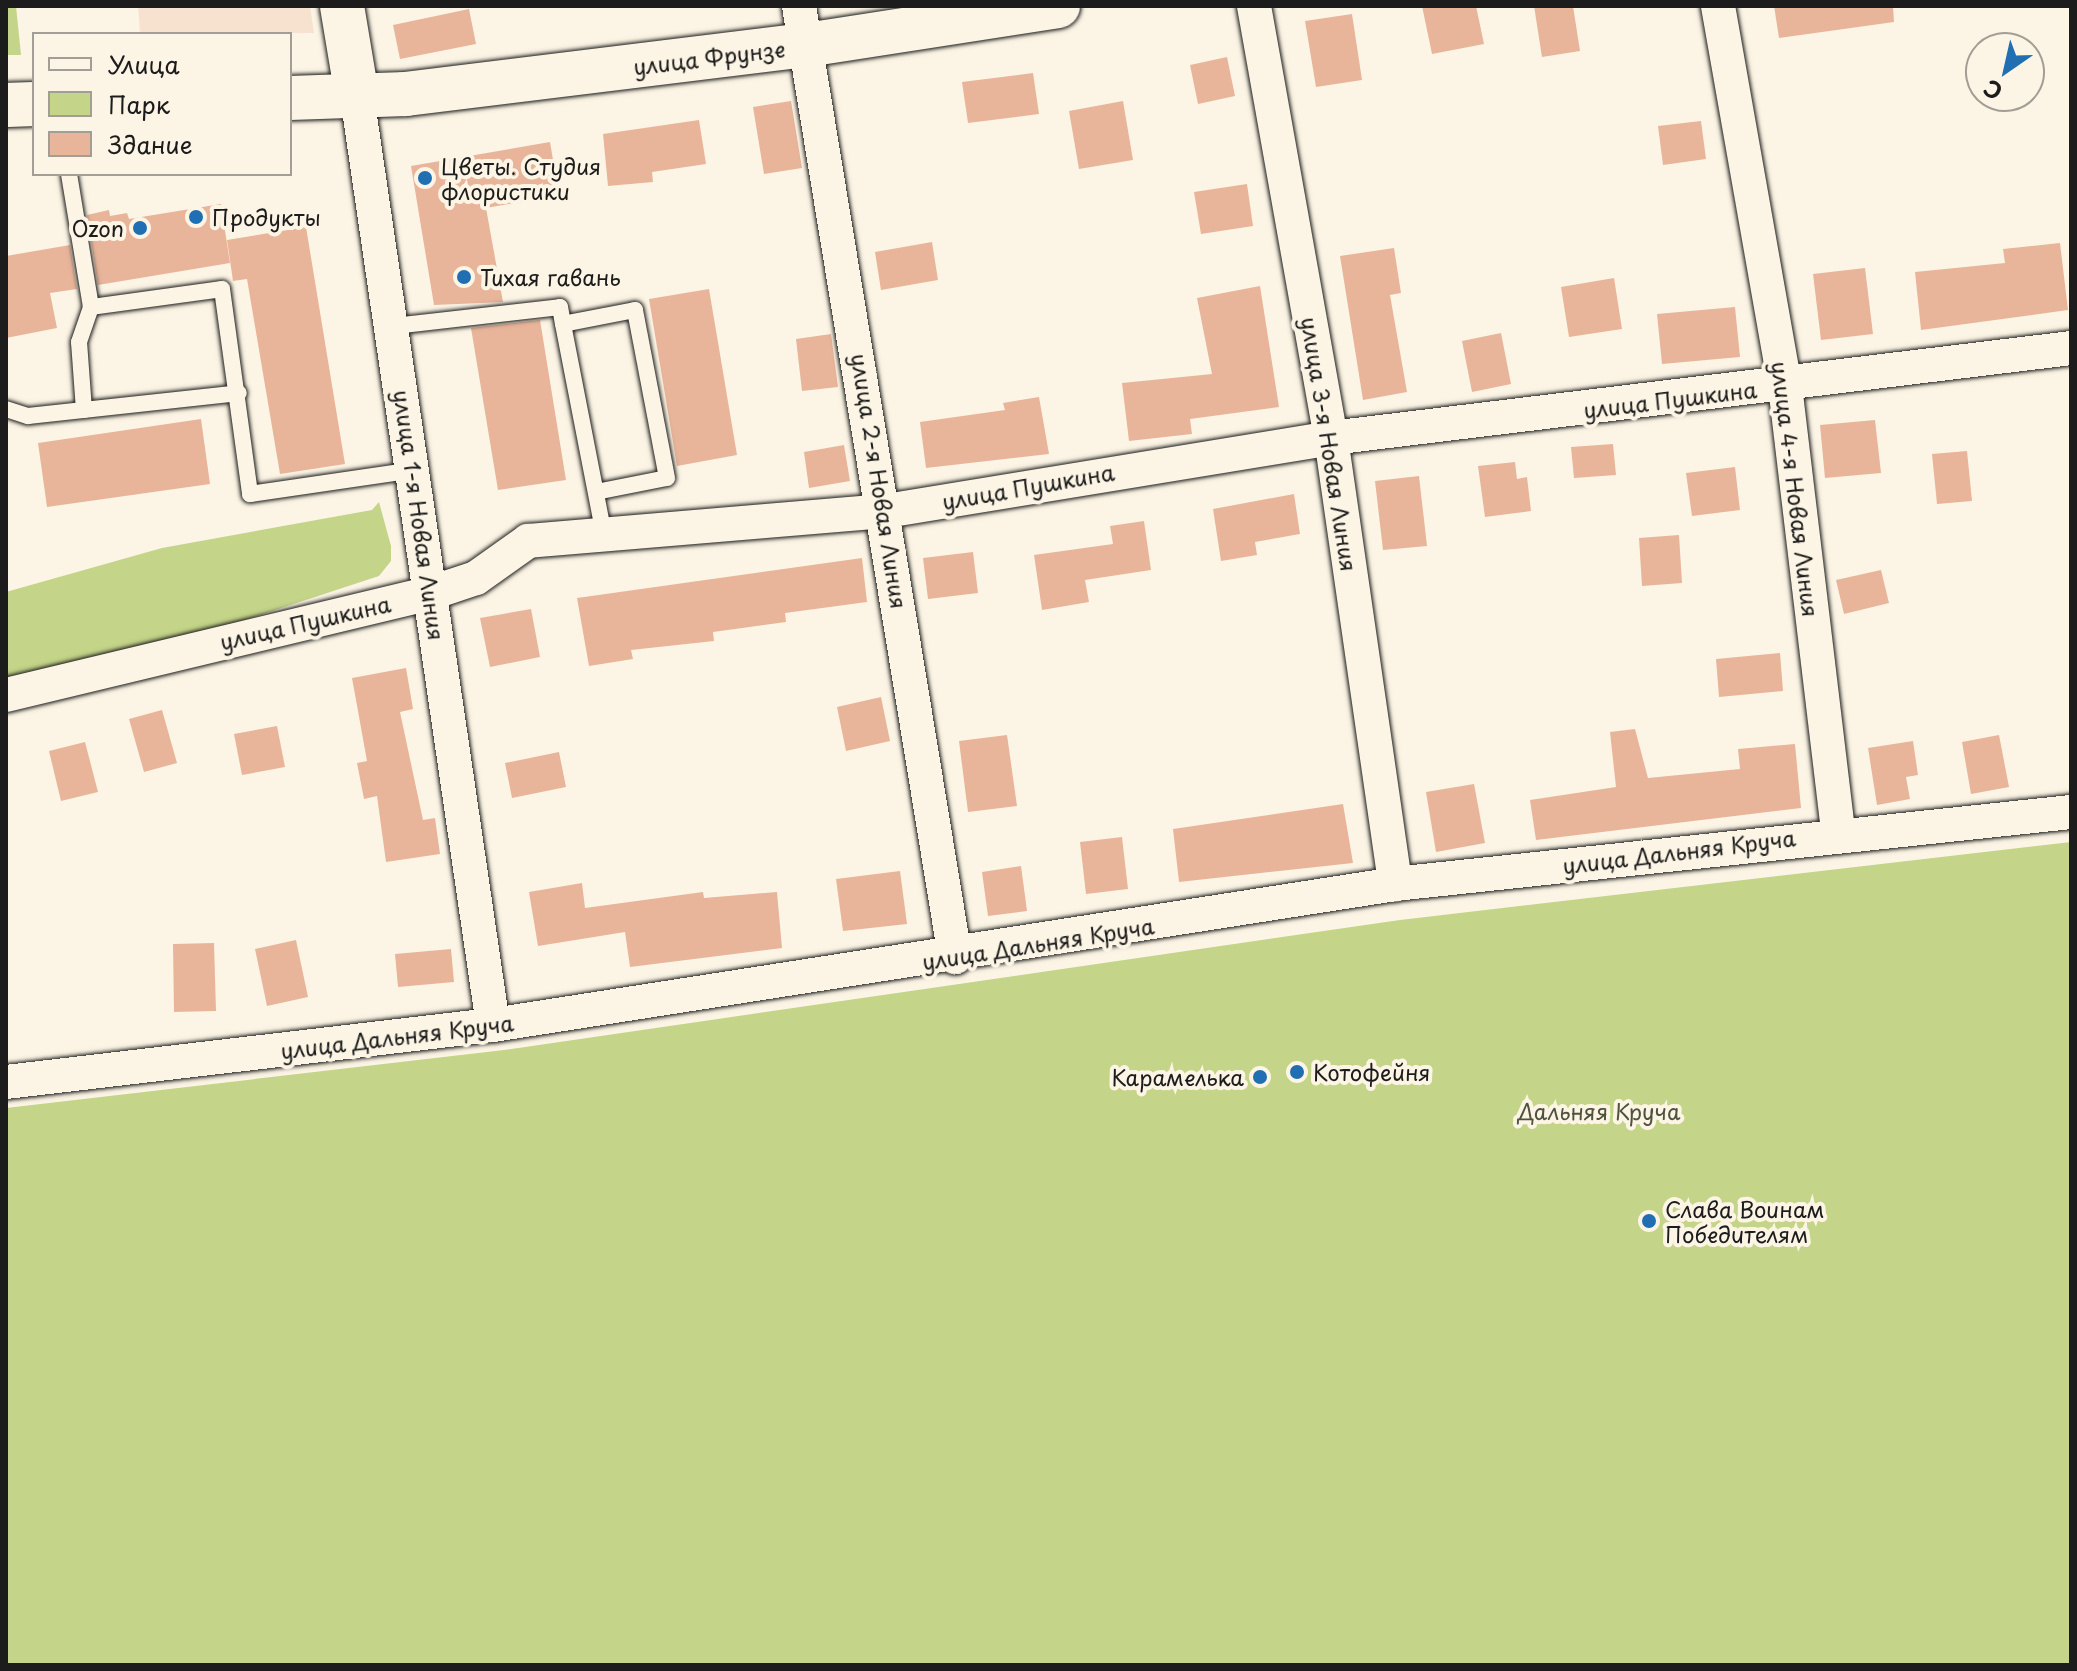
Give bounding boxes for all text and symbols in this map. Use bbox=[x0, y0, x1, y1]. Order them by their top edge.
legend bbox=[32, 32, 292, 176]
north arrow bbox=[1965, 32, 2045, 112]
street label: улица Фрунзе bbox=[631, 35, 787, 79]
text: Улица bbox=[108, 46, 180, 82]
text: С bbox=[1976, 72, 2009, 109]
text: Парк bbox=[108, 86, 170, 122]
text: Здание bbox=[108, 126, 193, 162]
place label: Цветы. Студия флористики bbox=[441, 152, 602, 204]
marker: Цветы. Студия флористики bbox=[416, 169, 434, 187]
place label: Продукты bbox=[212, 204, 321, 230]
marker: Продукты bbox=[187, 208, 205, 226]
place label: Ozon bbox=[71, 215, 124, 241]
marker: Ozon bbox=[131, 219, 149, 237]
place label: Тихая гавань bbox=[480, 264, 621, 290]
marker: Тихая гавань bbox=[455, 268, 473, 286]
street label: улица 3-я Новая Линия bbox=[1297, 314, 1363, 574]
street label: улица 2-я Новая Линия bbox=[847, 350, 913, 612]
street label: улица 4-я Новая Линия bbox=[1767, 358, 1825, 620]
street label: улица Пушкина bbox=[1581, 375, 1759, 423]
street label: улица 1-я Новая Линия bbox=[389, 387, 451, 643]
street label: улица Пушкина bbox=[939, 458, 1117, 514]
street label: улица Пушкина bbox=[216, 589, 394, 655]
street label: улица Дальняя Круча bbox=[1560, 823, 1798, 879]
street label: улица Дальняя Круча bbox=[919, 911, 1157, 975]
street label: улица Дальняя Круча bbox=[278, 1008, 516, 1064]
place label: Котофейня bbox=[1313, 1059, 1431, 1085]
marker: Котофейня bbox=[1288, 1063, 1306, 1081]
place label: Карамелька bbox=[1111, 1064, 1244, 1090]
marker: Карамелька bbox=[1251, 1068, 1269, 1086]
park label: Дальняя Круча bbox=[1517, 1098, 1681, 1124]
place label: Слава Воинам Победителям bbox=[1665, 1195, 1825, 1246]
marker: Слава Воинам Победителям bbox=[1640, 1212, 1658, 1230]

